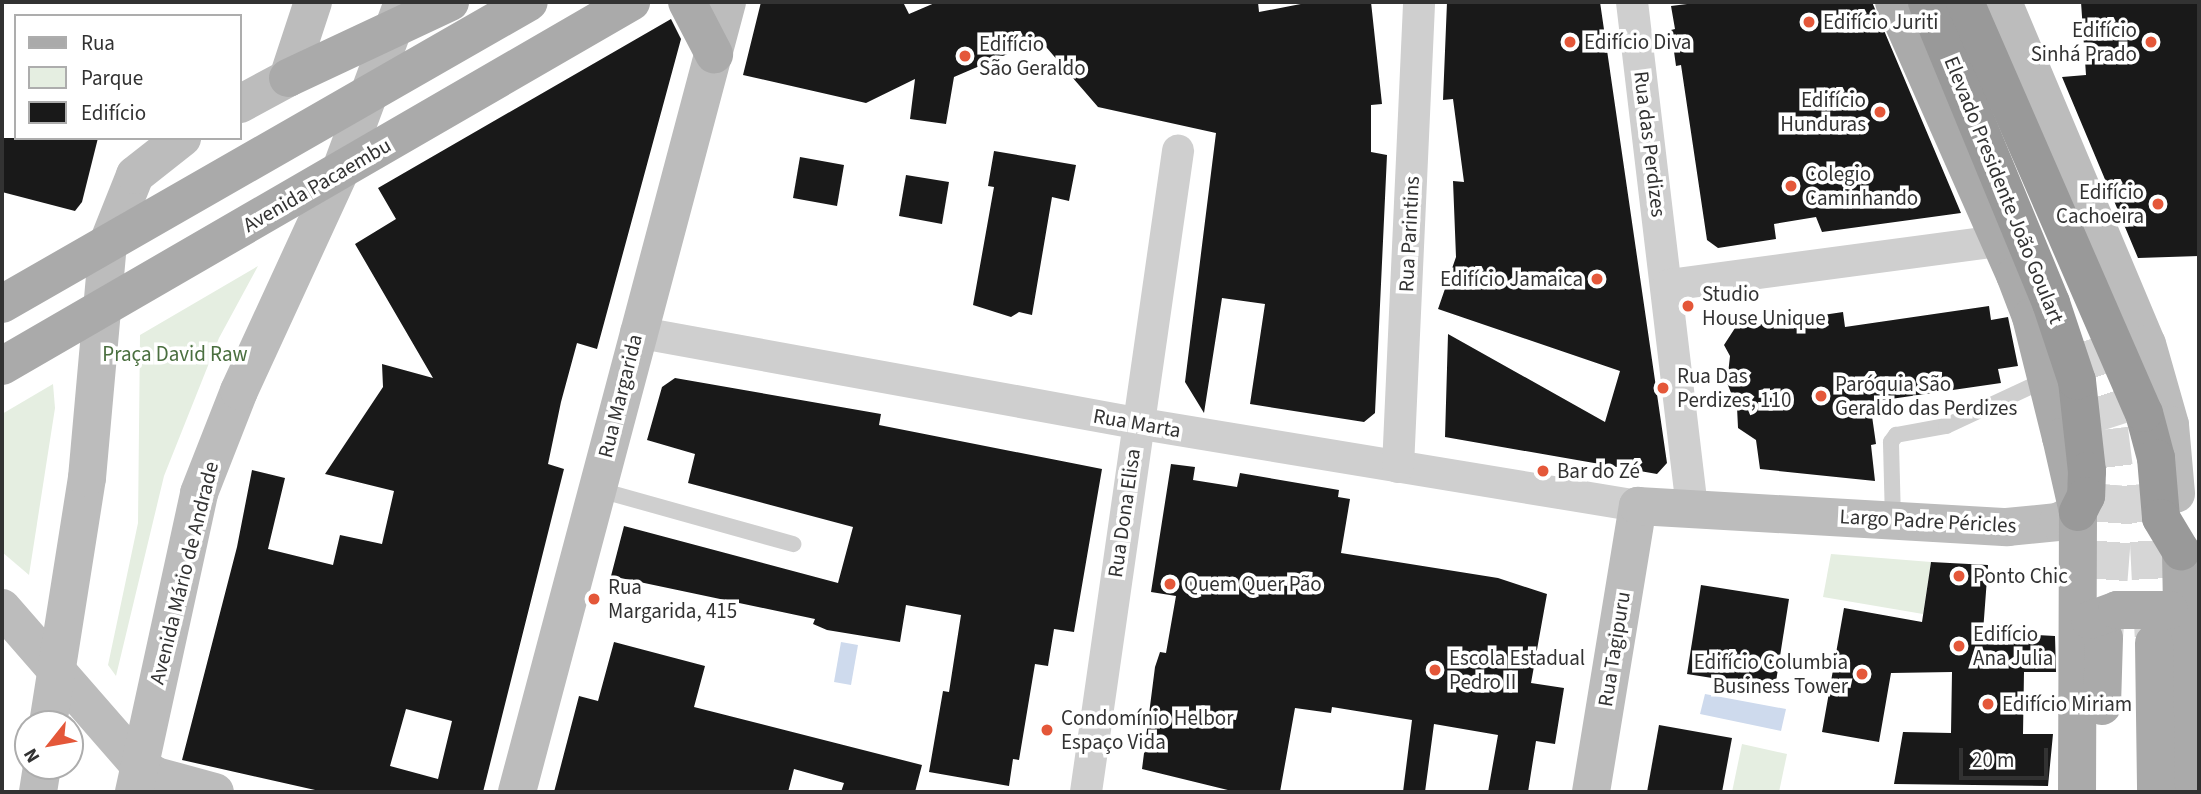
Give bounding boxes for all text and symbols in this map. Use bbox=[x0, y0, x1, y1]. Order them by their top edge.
place label: Edifício Juriti bbox=[1823, 9, 1938, 35]
legend bbox=[14, 14, 242, 140]
marker: Edifício Juriti bbox=[1801, 14, 1817, 30]
place label: Edifício Sinhá Prado bbox=[2031, 17, 2137, 67]
text: Rua bbox=[81, 28, 115, 58]
place label: Edifício Diva bbox=[1584, 29, 1691, 55]
place label: Edifício São Geraldo bbox=[979, 31, 1086, 81]
marker: Edifício Diva bbox=[1562, 34, 1578, 50]
marker: Edifício Sinhá Prado bbox=[2143, 34, 2159, 50]
marker: Edifício São Geraldo bbox=[957, 48, 973, 64]
street label: Elevado Presidente João Goulart bbox=[1939, 53, 2069, 327]
text: Parque bbox=[81, 63, 143, 93]
street label: Rua das Perdizes bbox=[1629, 69, 1671, 219]
place label: Edifício Hunduras bbox=[1780, 87, 1866, 137]
text: Edifício bbox=[81, 98, 146, 128]
marker: Edifício Hunduras bbox=[1872, 104, 1888, 120]
street label: Avenida Pacaembu bbox=[238, 132, 396, 238]
place label: Colegio Caminhando bbox=[1805, 161, 1918, 211]
street label: Rua Parintins bbox=[1393, 175, 1425, 293]
marker: Colegio Caminhando bbox=[1783, 178, 1799, 194]
place label: Edifício Cachoeira bbox=[2056, 179, 2144, 229]
marker: Edifício Cachoeira bbox=[2150, 196, 2166, 212]
place label: Edifício Jamaica bbox=[1440, 266, 1583, 292]
marker: Edifício Jamaica bbox=[1589, 271, 1605, 287]
place label: Studio House Unique bbox=[1702, 281, 1826, 331]
marker: Studio House Unique bbox=[1680, 298, 1696, 314]
street label: Rua Margarida bbox=[592, 332, 648, 460]
park label: Praça David Raw bbox=[102, 341, 248, 367]
place label: Rua Das Perdizes, 110 bbox=[1677, 363, 1791, 413]
place label: Paróquia São Geraldo das Perdizes bbox=[1835, 371, 2017, 421]
marker: Rua Das Perdizes, 110 bbox=[1655, 380, 1671, 396]
marker: Paróquia São Geraldo das Perdizes bbox=[1813, 388, 1829, 404]
street label: Rua Marta bbox=[1091, 403, 1183, 443]
street label: Rua Dona Elisa bbox=[1102, 447, 1146, 579]
place label: Bar do Zé bbox=[1557, 458, 1640, 484]
street label: Avenida Mário de Andrade bbox=[144, 459, 224, 687]
marker: Bar do Zé bbox=[1535, 463, 1551, 479]
street label: Largo Padre Péricles bbox=[1839, 504, 2017, 538]
place label: Ponto Chic bbox=[1973, 563, 2068, 589]
marker: Ponto Chic bbox=[1951, 568, 1967, 584]
place label: Quem Quer Pão bbox=[1184, 571, 1322, 597]
place label: Rua Margarida, 415 bbox=[608, 574, 737, 624]
marker: Quem Quer Pão bbox=[1162, 576, 1178, 592]
street label: Rua Tagipuru bbox=[1592, 590, 1636, 708]
marker: Rua Margarida, 415 bbox=[586, 591, 602, 607]
place label: Edifício Ana Julia bbox=[1973, 621, 2053, 671]
marker: Edifício Ana Julia bbox=[1951, 638, 1967, 654]
place label: Escola Estadual Pedro II bbox=[1449, 645, 1585, 695]
place label: Edifício Columbia Business Tower bbox=[1694, 649, 1848, 699]
marker: Escola Estadual Pedro II bbox=[1427, 662, 1443, 678]
marker: Edifício Columbia Business Tower bbox=[1854, 666, 1870, 682]
place label: Edifício Miriam bbox=[2002, 691, 2132, 717]
marker: Edifício Miriam bbox=[1980, 696, 1996, 712]
place label: Condomínio Helbor Espaço Vida bbox=[1061, 705, 1233, 755]
north arrow bbox=[14, 710, 84, 780]
marker: Condomínio Helbor Espaço Vida bbox=[1039, 722, 1055, 738]
scale bar bbox=[1963, 734, 2052, 778]
text: N bbox=[17, 743, 47, 767]
text: 20 m bbox=[1972, 745, 2014, 775]

